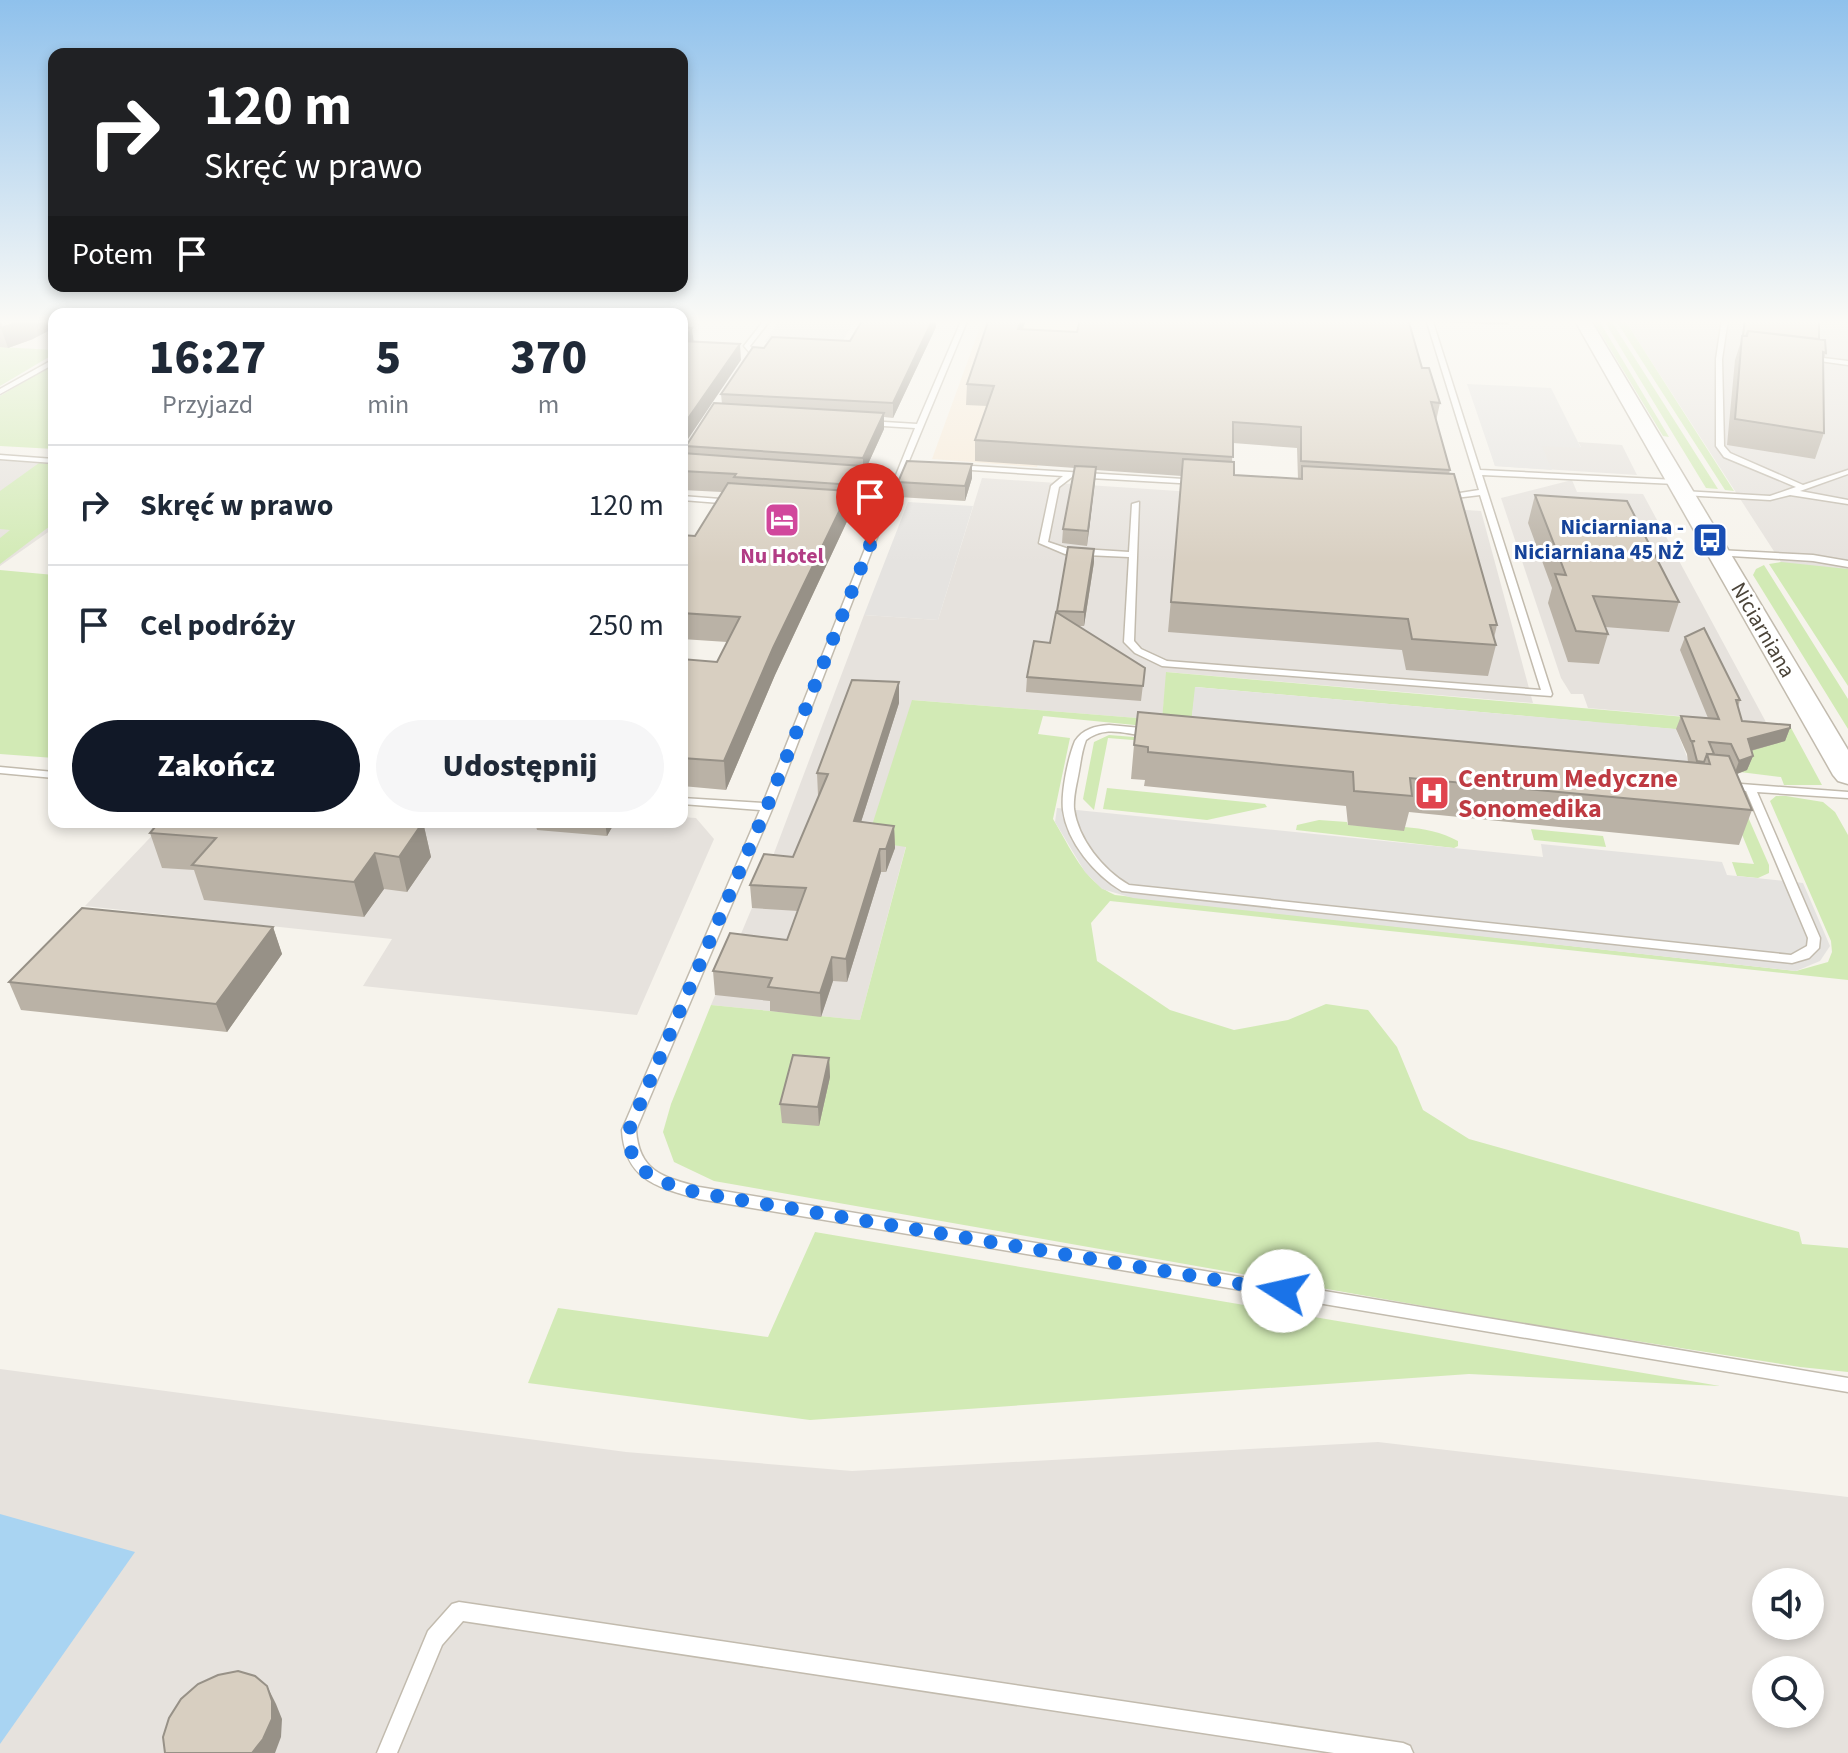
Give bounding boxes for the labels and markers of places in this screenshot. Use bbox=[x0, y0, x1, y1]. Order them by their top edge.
pin bbox=[836, 463, 904, 545]
hotel icon: Nu Hotel bbox=[763, 501, 801, 539]
place label: Niciarniana - Niciarniana 45 NŻ bbox=[1514, 511, 1684, 568]
bus stop icon: Niciarniana - Niciarniana 45 NŻ bbox=[1691, 521, 1729, 559]
place label: Nu Hotel bbox=[740, 540, 825, 572]
place label: Centrum Medyczne Sonomedika bbox=[1458, 760, 1678, 827]
hospital icon: Centrum Medyczne Sonomedika bbox=[1413, 774, 1451, 812]

